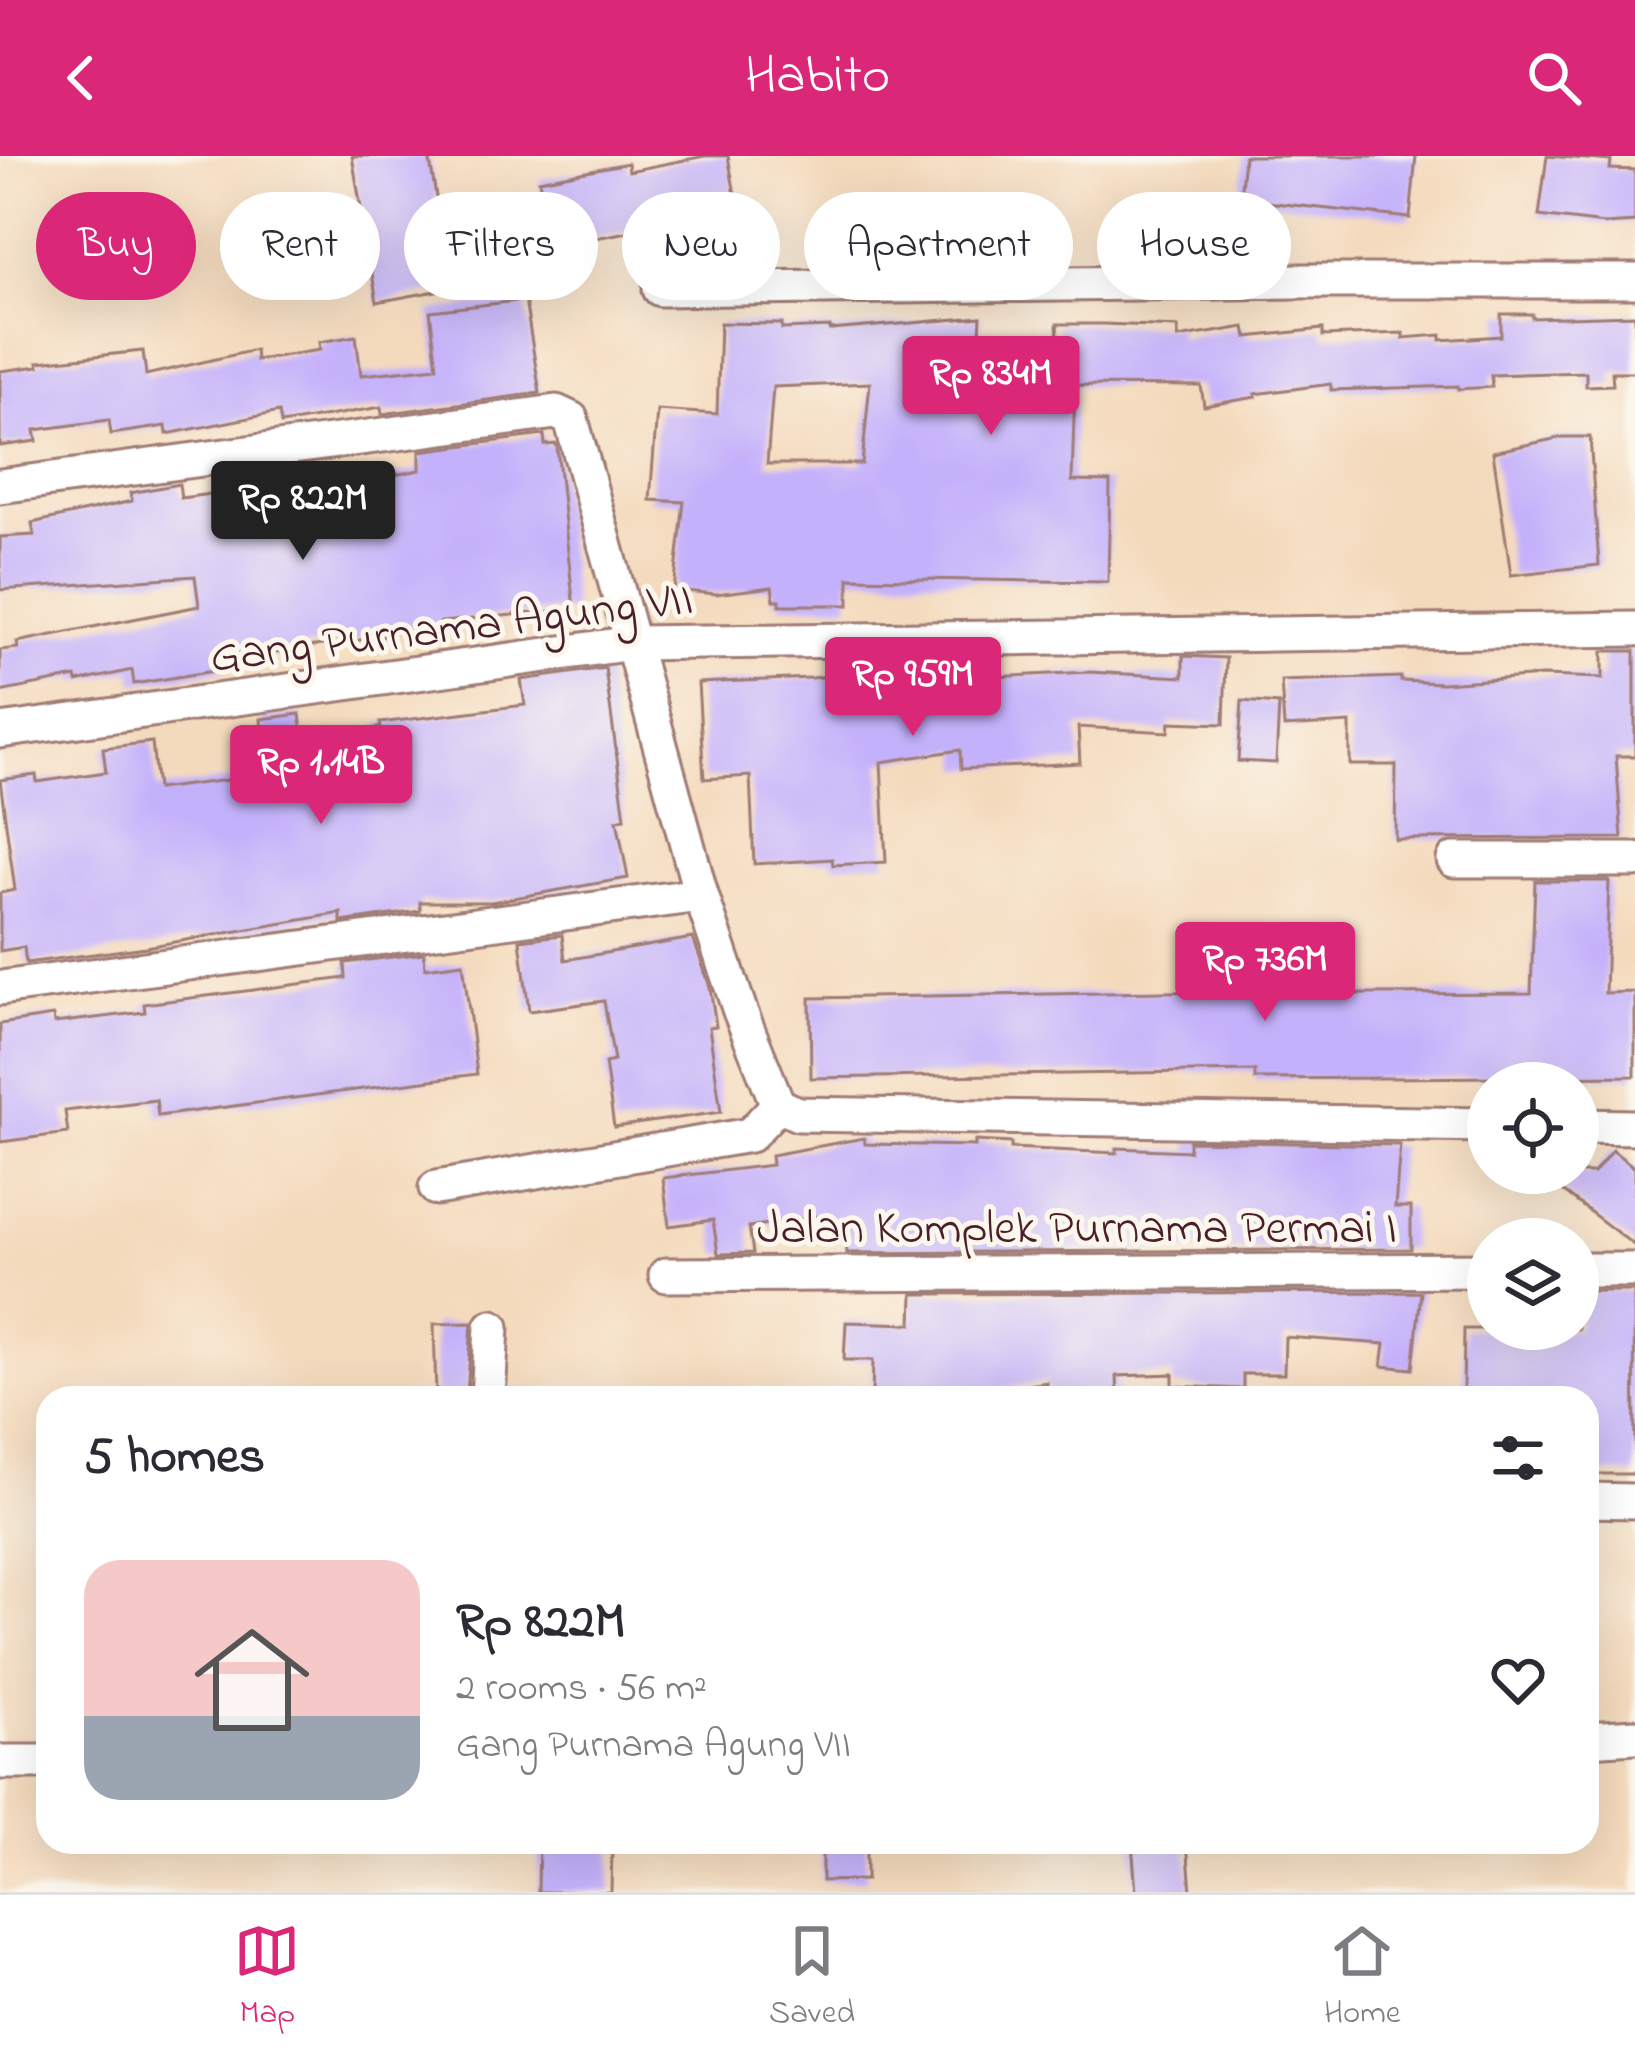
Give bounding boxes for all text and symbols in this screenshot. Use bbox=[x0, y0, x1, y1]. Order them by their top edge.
text: Habito bbox=[745, 39, 890, 117]
icon: back bbox=[48, 45, 114, 111]
icon: search bbox=[1521, 45, 1587, 111]
chip: Buy bbox=[36, 192, 196, 300]
chip: Rent bbox=[220, 192, 380, 300]
chip: Filters bbox=[404, 192, 598, 300]
chip: New bbox=[622, 192, 780, 300]
chip: Apartment bbox=[804, 192, 1073, 300]
chip: House bbox=[1097, 192, 1291, 300]
pin: Rp 834M bbox=[880, 336, 1102, 438]
text: Rp 834M bbox=[929, 346, 1053, 403]
pin: Rp 822M bbox=[192, 461, 414, 563]
text: Rp 822M bbox=[238, 471, 368, 528]
street label: Gang Purnama Agung VII bbox=[206, 566, 697, 695]
pin: Rp 959M bbox=[802, 637, 1024, 739]
text: Rp 959M bbox=[852, 647, 974, 704]
pin: Rp 1.14B bbox=[197, 725, 445, 827]
text: Rp 1.14B bbox=[257, 735, 385, 792]
pin: Rp 736M bbox=[1154, 922, 1376, 1024]
text: Rp 736M bbox=[1202, 932, 1328, 989]
map controls bbox=[1467, 1062, 1599, 1350]
button: locate bbox=[1467, 1062, 1599, 1194]
street label: Jalan Komplek Purnama Permai I bbox=[757, 1195, 1397, 1265]
button: layers bbox=[1467, 1218, 1599, 1350]
text: 5 homes bbox=[84, 1421, 265, 1496]
icon: filters bbox=[1485, 1425, 1551, 1491]
text: Rp 822M bbox=[456, 1586, 625, 1661]
icon: home bbox=[180, 1608, 324, 1752]
icon: heart bbox=[1485, 1647, 1551, 1713]
text: 2 rooms · 56 m² bbox=[456, 1661, 707, 1718]
text: Gang Purnama Agung VII bbox=[456, 1718, 851, 1775]
tab: Map bbox=[234, 1918, 300, 2038]
tab: Saved bbox=[769, 1918, 855, 2038]
tab: Home bbox=[1324, 1918, 1401, 2038]

